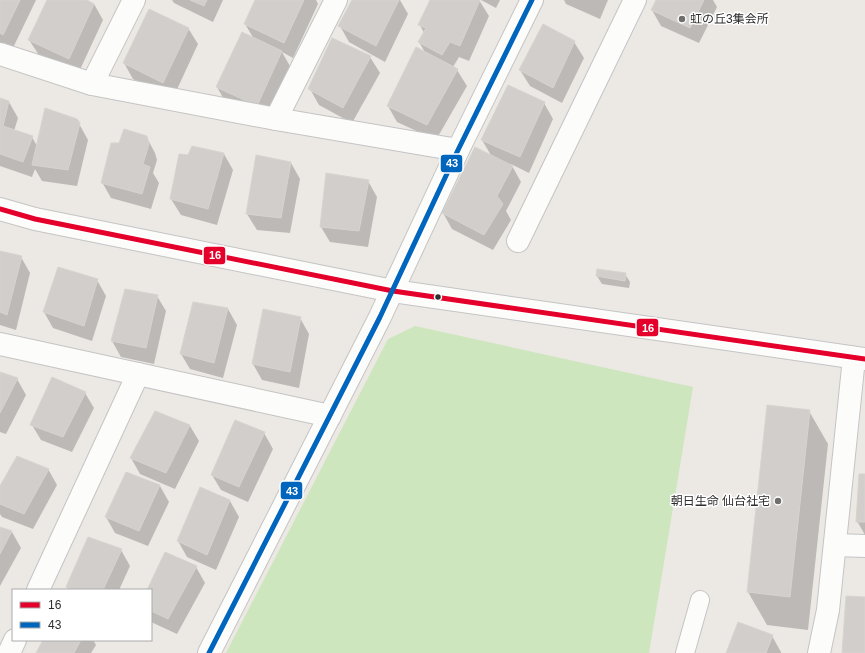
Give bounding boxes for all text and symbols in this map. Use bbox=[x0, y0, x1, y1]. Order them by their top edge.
place label: 虹の丘3集会所 bbox=[690, 12, 769, 26]
marker: 虹の丘3集会所 bbox=[677, 14, 687, 24]
line badge: 43 bbox=[440, 154, 463, 173]
text: 43 bbox=[446, 157, 458, 169]
line badge: 16 bbox=[203, 246, 226, 265]
text: 16 bbox=[209, 249, 221, 261]
unlabelled marker bbox=[433, 292, 443, 302]
line badge: 16 bbox=[636, 318, 659, 337]
text: 16 bbox=[642, 322, 654, 334]
line badge: 43 bbox=[280, 481, 303, 500]
text: 43 bbox=[286, 485, 298, 497]
place label: 朝日生命 仙台社宅 bbox=[671, 494, 770, 508]
marker: 朝日生命 仙台社宅 bbox=[773, 496, 783, 506]
legend bbox=[12, 589, 152, 641]
text: 16 bbox=[48, 598, 62, 612]
text: 43 bbox=[48, 618, 62, 632]

